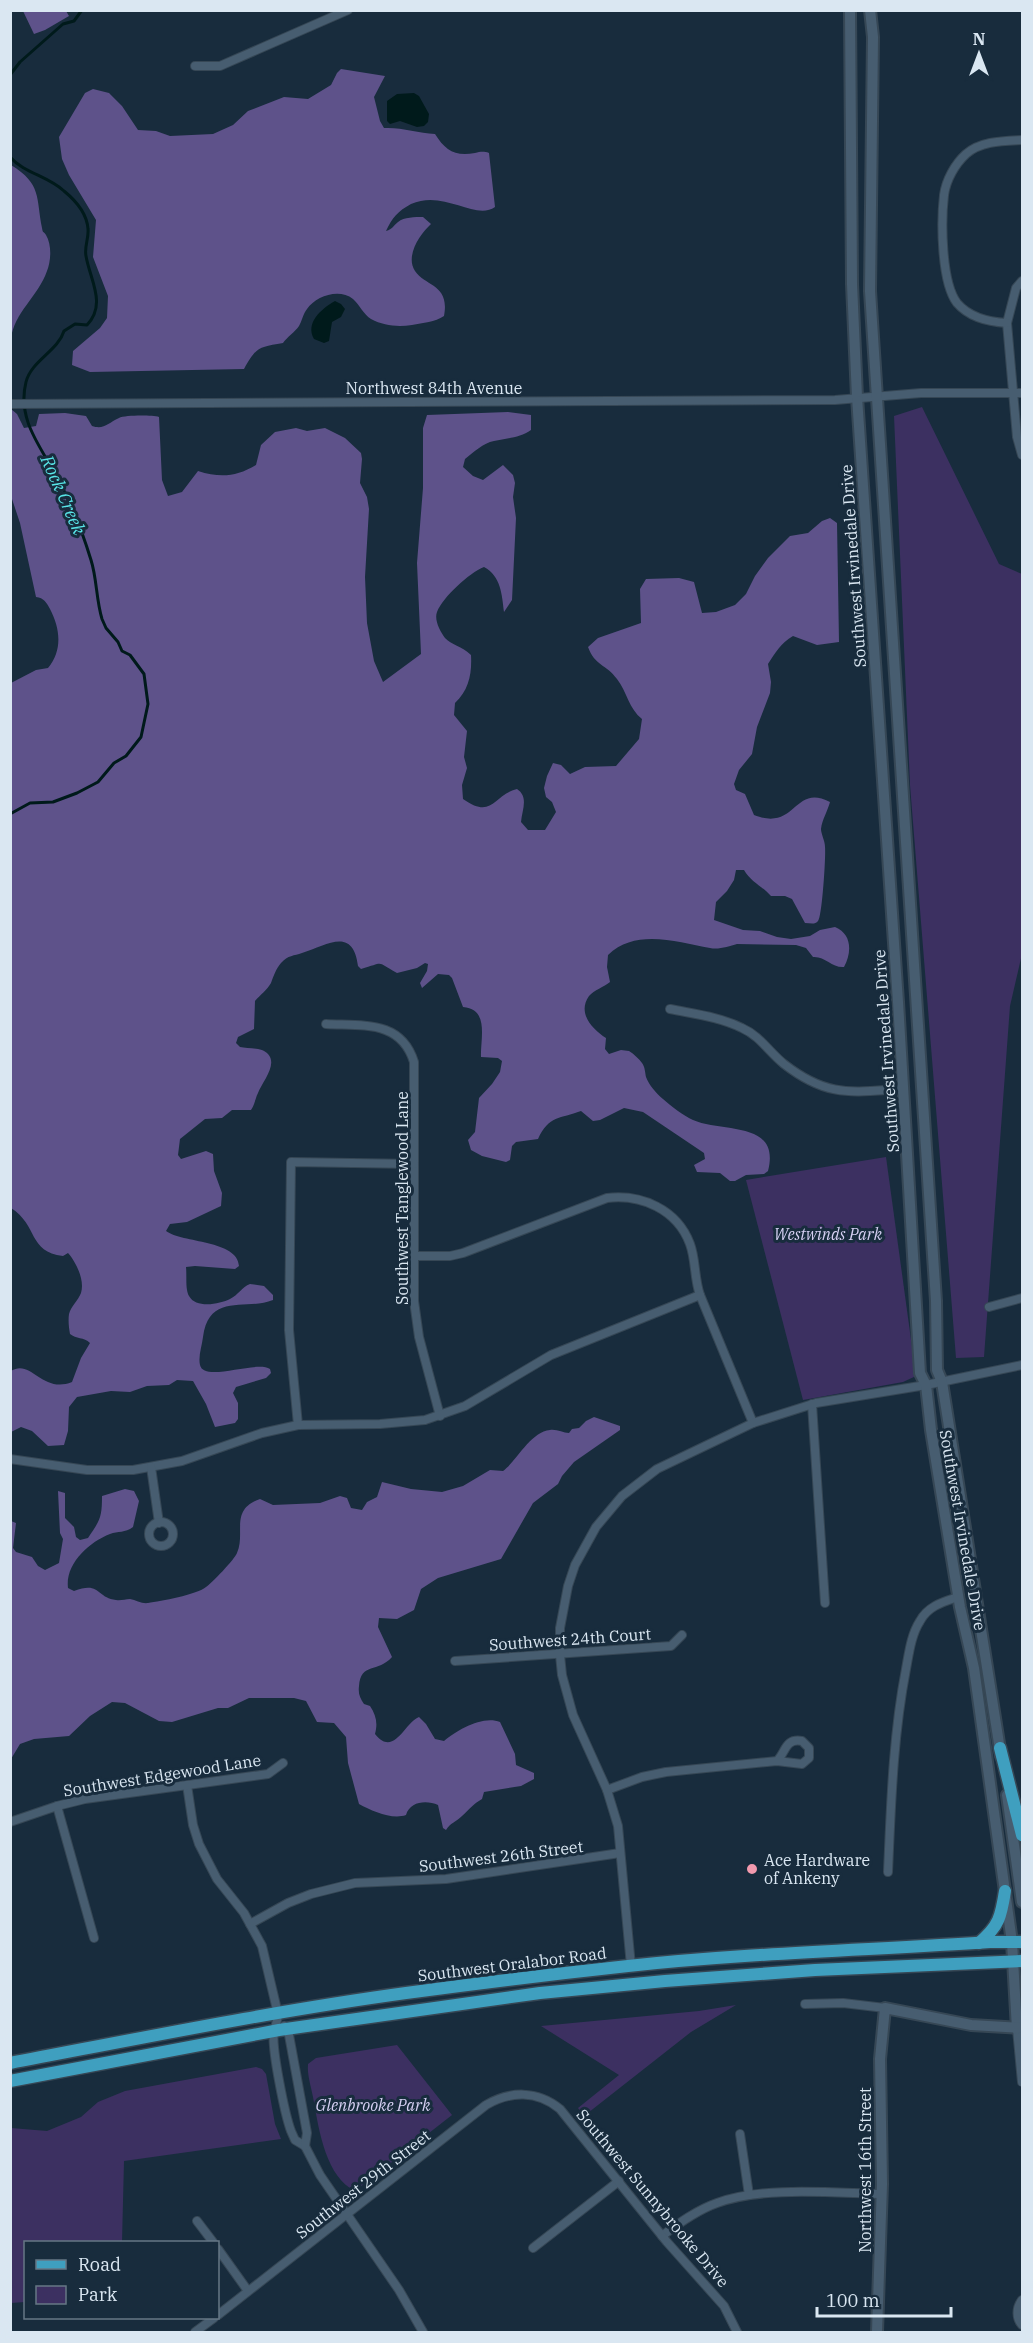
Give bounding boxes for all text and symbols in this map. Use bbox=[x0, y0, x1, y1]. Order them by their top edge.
north arrow bbox=[949, 24, 1009, 84]
text: N bbox=[973, 29, 985, 49]
street label: Northwest 84th Avenue bbox=[346, 378, 522, 398]
water label: Rock Creek bbox=[35, 451, 91, 539]
street label: Southwest Irvinedale Drive bbox=[836, 464, 870, 668]
street label: Southwest Irvinedale Drive bbox=[869, 949, 903, 1153]
street label: Southwest Tanglewood Lane bbox=[392, 1091, 412, 1305]
park label: Westwinds Park bbox=[774, 1224, 883, 1244]
street label: Southwest Irvinedale Drive bbox=[935, 1428, 991, 1632]
street label: Southwest 24th Court bbox=[488, 1623, 652, 1655]
street label: Southwest Edgewood Lane bbox=[62, 1749, 262, 1801]
street label: Southwest 26th Street bbox=[418, 1836, 585, 1876]
place label: Ace Hardware of Ankeny bbox=[764, 1850, 870, 1888]
marker: Ace Hardware of Ankeny bbox=[745, 1862, 759, 1876]
street label: Southwest Oralabor Road bbox=[416, 1942, 608, 1986]
street label: Northwest 16th Street bbox=[855, 2087, 875, 2253]
park label: Glenbrooke Park bbox=[316, 2095, 431, 2115]
street label: Southwest Sunnybrooke Drive bbox=[573, 2105, 733, 2291]
street label: Southwest 29th Street bbox=[292, 2125, 435, 2243]
legend bbox=[24, 2241, 219, 2319]
text: Road bbox=[78, 2253, 121, 2276]
scale bar bbox=[817, 2280, 950, 2318]
text: Park bbox=[78, 2283, 118, 2306]
text: 100 m bbox=[826, 2289, 880, 2312]

